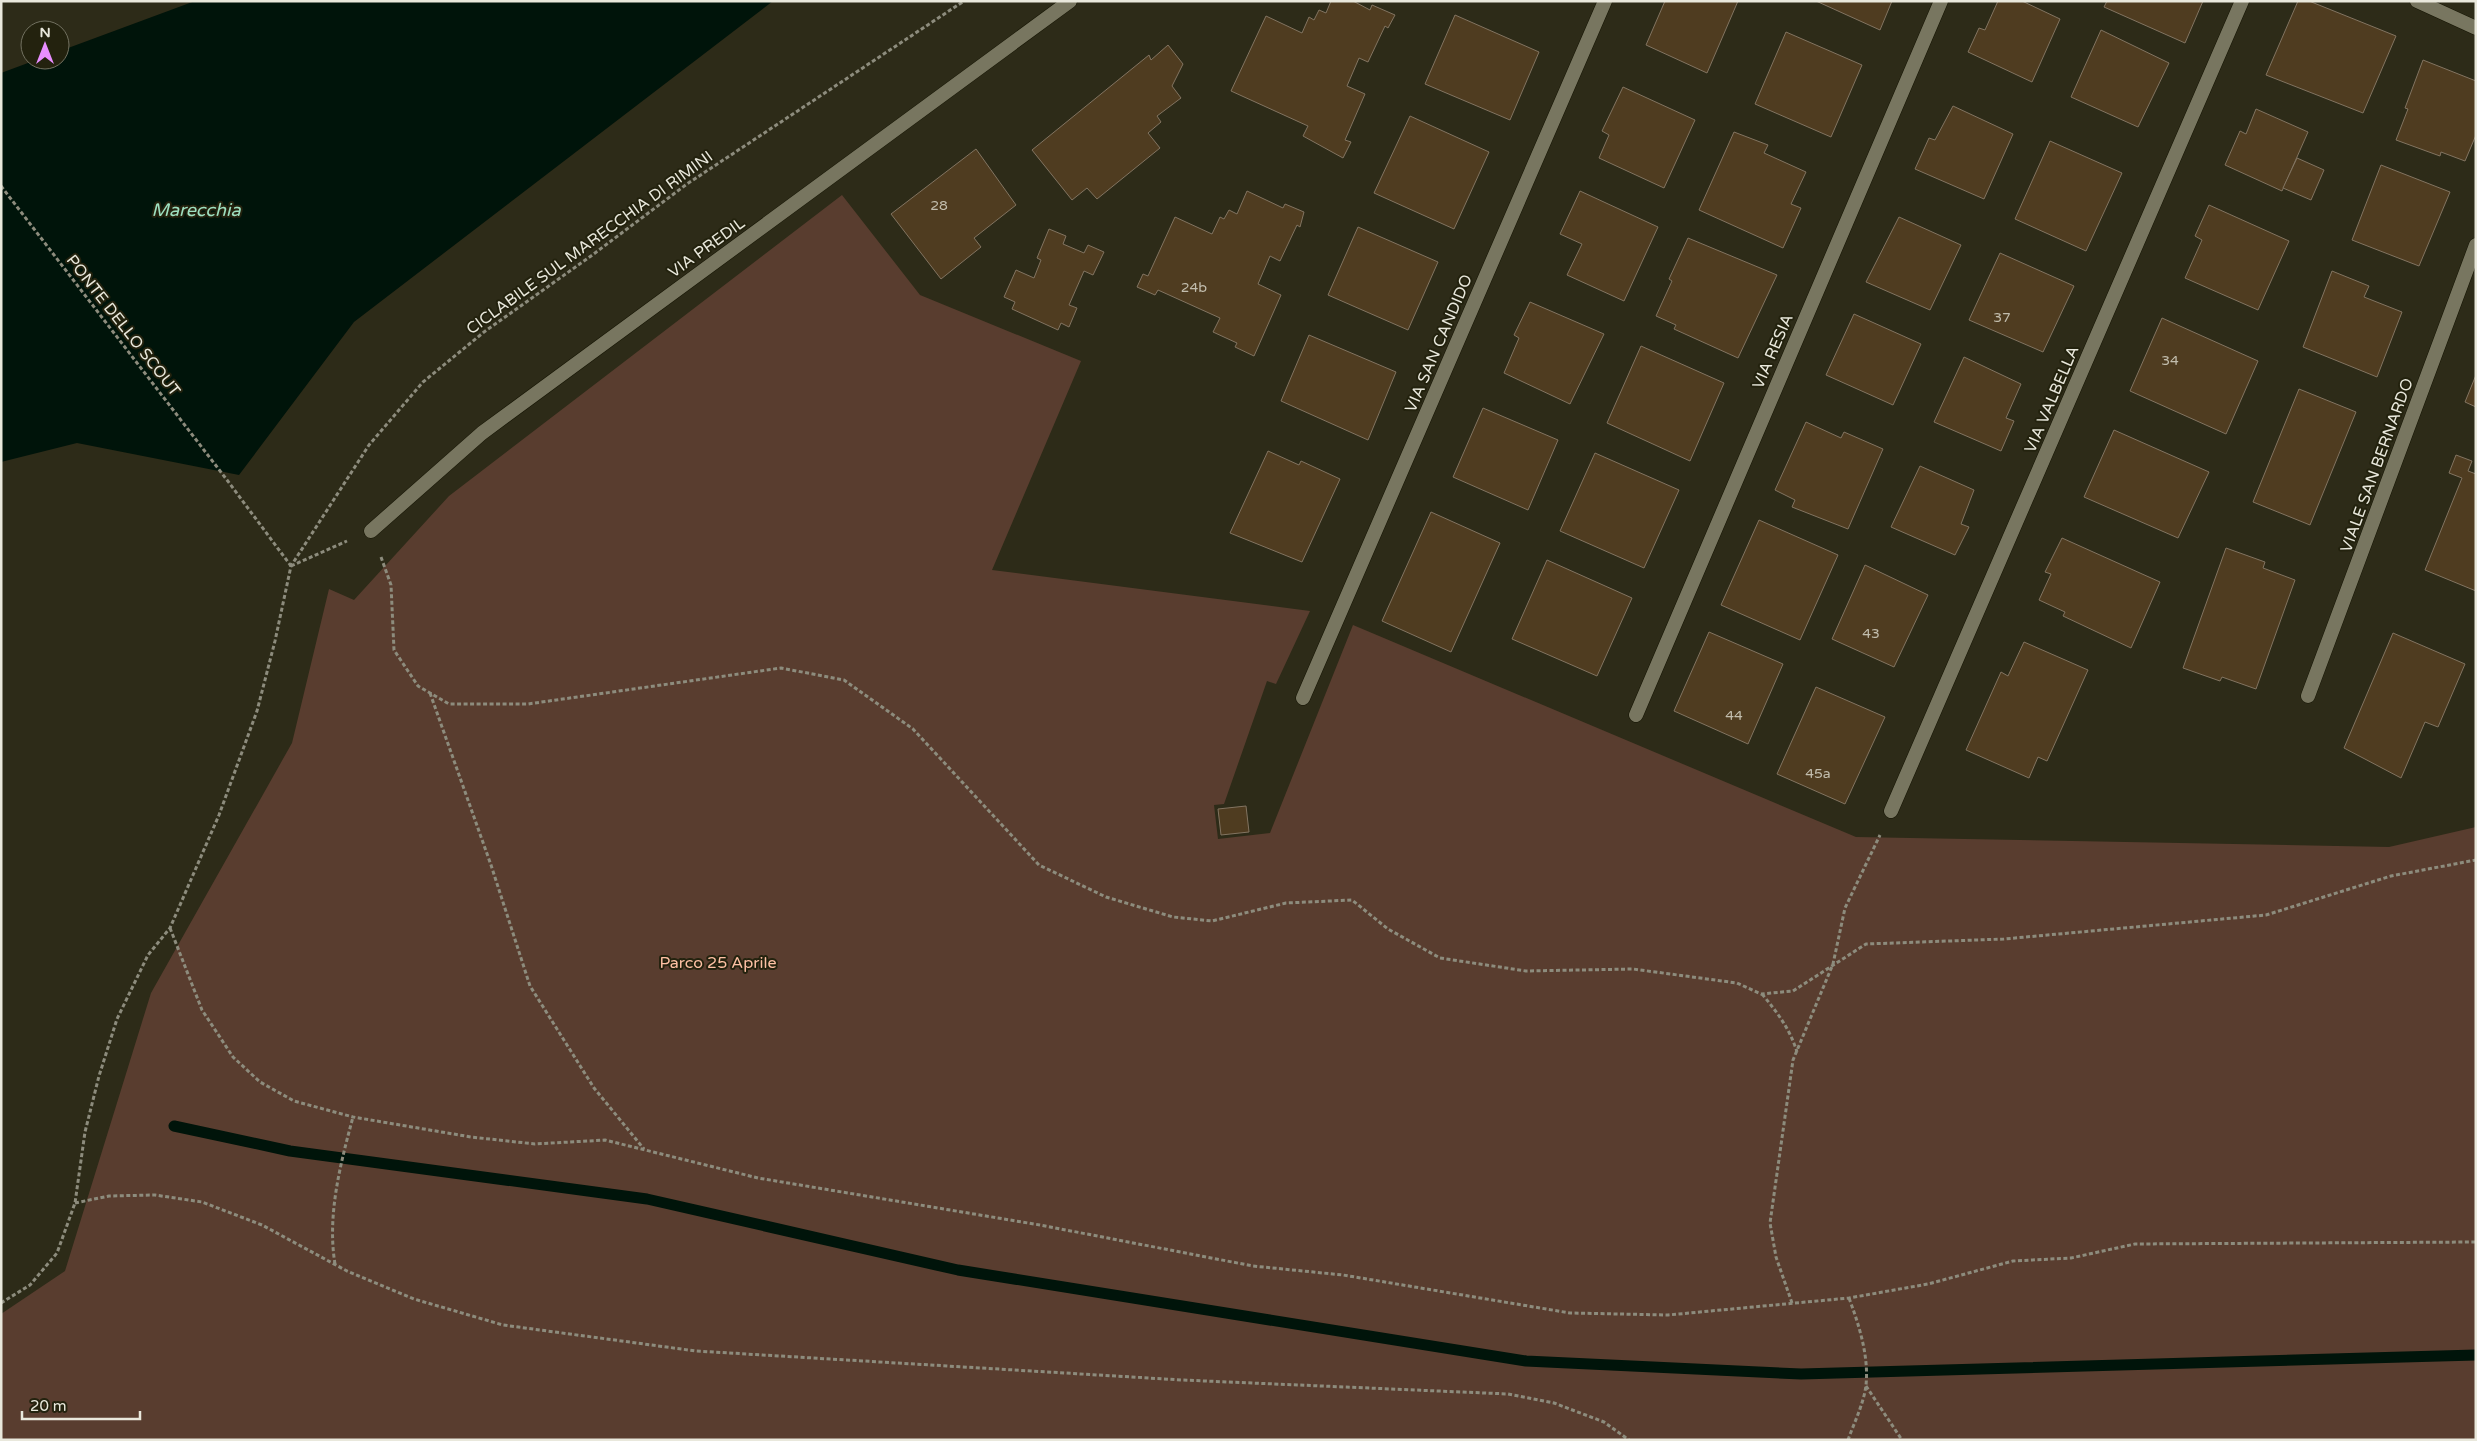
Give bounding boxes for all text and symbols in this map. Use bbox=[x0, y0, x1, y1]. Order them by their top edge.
north arrow bbox=[20, 20, 70, 70]
text: N bbox=[39, 24, 51, 41]
street label: CICLABILE SUL MARECCHIA DI RIMINI bbox=[462, 147, 717, 339]
house number: 28 bbox=[930, 197, 948, 214]
water label: Marecchia bbox=[152, 199, 241, 221]
street label: VIA PREDIL bbox=[664, 213, 749, 282]
street label: PONTE DELLO SCOUT bbox=[62, 251, 185, 401]
street label: VIA SAN CANDIDO bbox=[1401, 271, 1477, 415]
house number: 24b bbox=[1181, 279, 1207, 296]
house number: 37 bbox=[1993, 309, 2011, 326]
street label: VIA RESIA bbox=[1748, 311, 1798, 392]
street label: VIA VALBELLA bbox=[2020, 343, 2084, 456]
house number: 34 bbox=[2161, 352, 2179, 369]
street label: VIALE SAN BERNARDO bbox=[2336, 376, 2418, 555]
house number: 43 bbox=[1862, 625, 1880, 642]
house number: 44 bbox=[1725, 707, 1743, 724]
house number: 45a bbox=[1805, 765, 1831, 782]
park label: Parco 25 Aprile bbox=[660, 953, 776, 973]
scale bar bbox=[22, 1388, 140, 1420]
text: 20 m bbox=[30, 1397, 67, 1415]

